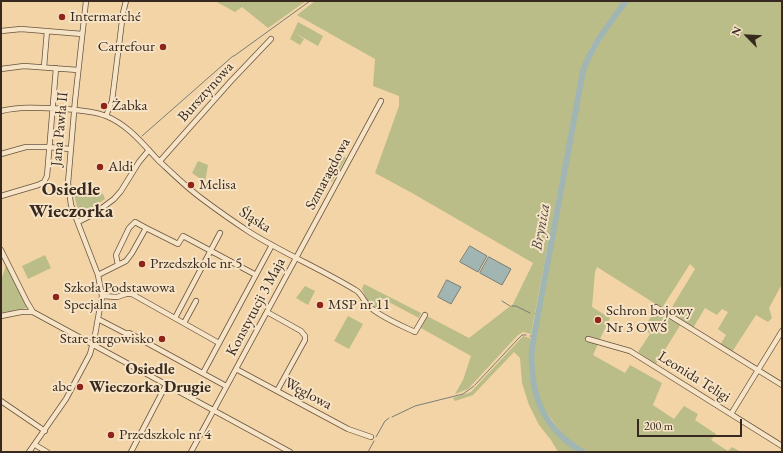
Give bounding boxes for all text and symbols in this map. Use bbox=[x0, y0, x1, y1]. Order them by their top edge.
place label: Intermarché bbox=[70, 8, 141, 26]
marker: Intermarché bbox=[57, 12, 67, 22]
north arrow bbox=[727, 16, 767, 56]
text: N bbox=[728, 24, 744, 38]
place label: Carrefour bbox=[98, 38, 155, 56]
marker: Carrefour bbox=[158, 42, 168, 52]
street label: Bursztynowa bbox=[174, 58, 238, 126]
street label: Jana Pawła II bbox=[48, 91, 72, 167]
place label: Żabka bbox=[112, 97, 148, 115]
marker: Żabka bbox=[99, 101, 109, 111]
street label: Szmaragdowa bbox=[302, 135, 354, 213]
place label: Aldi bbox=[108, 158, 133, 176]
marker: Aldi bbox=[95, 162, 105, 172]
place label: Melisa bbox=[199, 176, 236, 194]
district label: Osiedle Wieczorka bbox=[29, 179, 113, 223]
marker: Melisa bbox=[186, 180, 196, 190]
water label: Brynica bbox=[527, 202, 555, 252]
street label: Śląska bbox=[236, 203, 274, 237]
place label: Przedszkole nr 5 bbox=[150, 255, 243, 273]
street label: Konstytucji 3 Maja bbox=[223, 255, 289, 359]
marker: Przedszkole nr 5 bbox=[137, 259, 147, 269]
place label: Szkoła Podstawowa Specjalna bbox=[64, 279, 175, 314]
marker: Szkoła Podstawowa Specjalna bbox=[51, 292, 61, 302]
place label: MSP nr 11 bbox=[328, 296, 390, 314]
marker: MSP nr 11 bbox=[315, 300, 325, 310]
place label: Schron bojowy Nr 3 OWŚ bbox=[606, 302, 693, 337]
marker: Schron bojowy Nr 3 OWŚ bbox=[593, 315, 603, 325]
place label: Stare targowisko bbox=[60, 330, 154, 348]
marker: Stare targowisko bbox=[157, 334, 167, 344]
street label: Leonida Teligi bbox=[655, 348, 733, 406]
district label: Osiedle Wieczorka Drugie bbox=[89, 360, 211, 398]
street label: Węglowa bbox=[281, 374, 335, 414]
place label: abc bbox=[52, 378, 72, 396]
marker: abc bbox=[75, 382, 85, 392]
scale bar bbox=[639, 411, 744, 437]
text: 200 m bbox=[644, 418, 673, 434]
place label: Przedszkole nr 4 bbox=[119, 426, 212, 444]
marker: Przedszkole nr 4 bbox=[106, 430, 116, 440]

